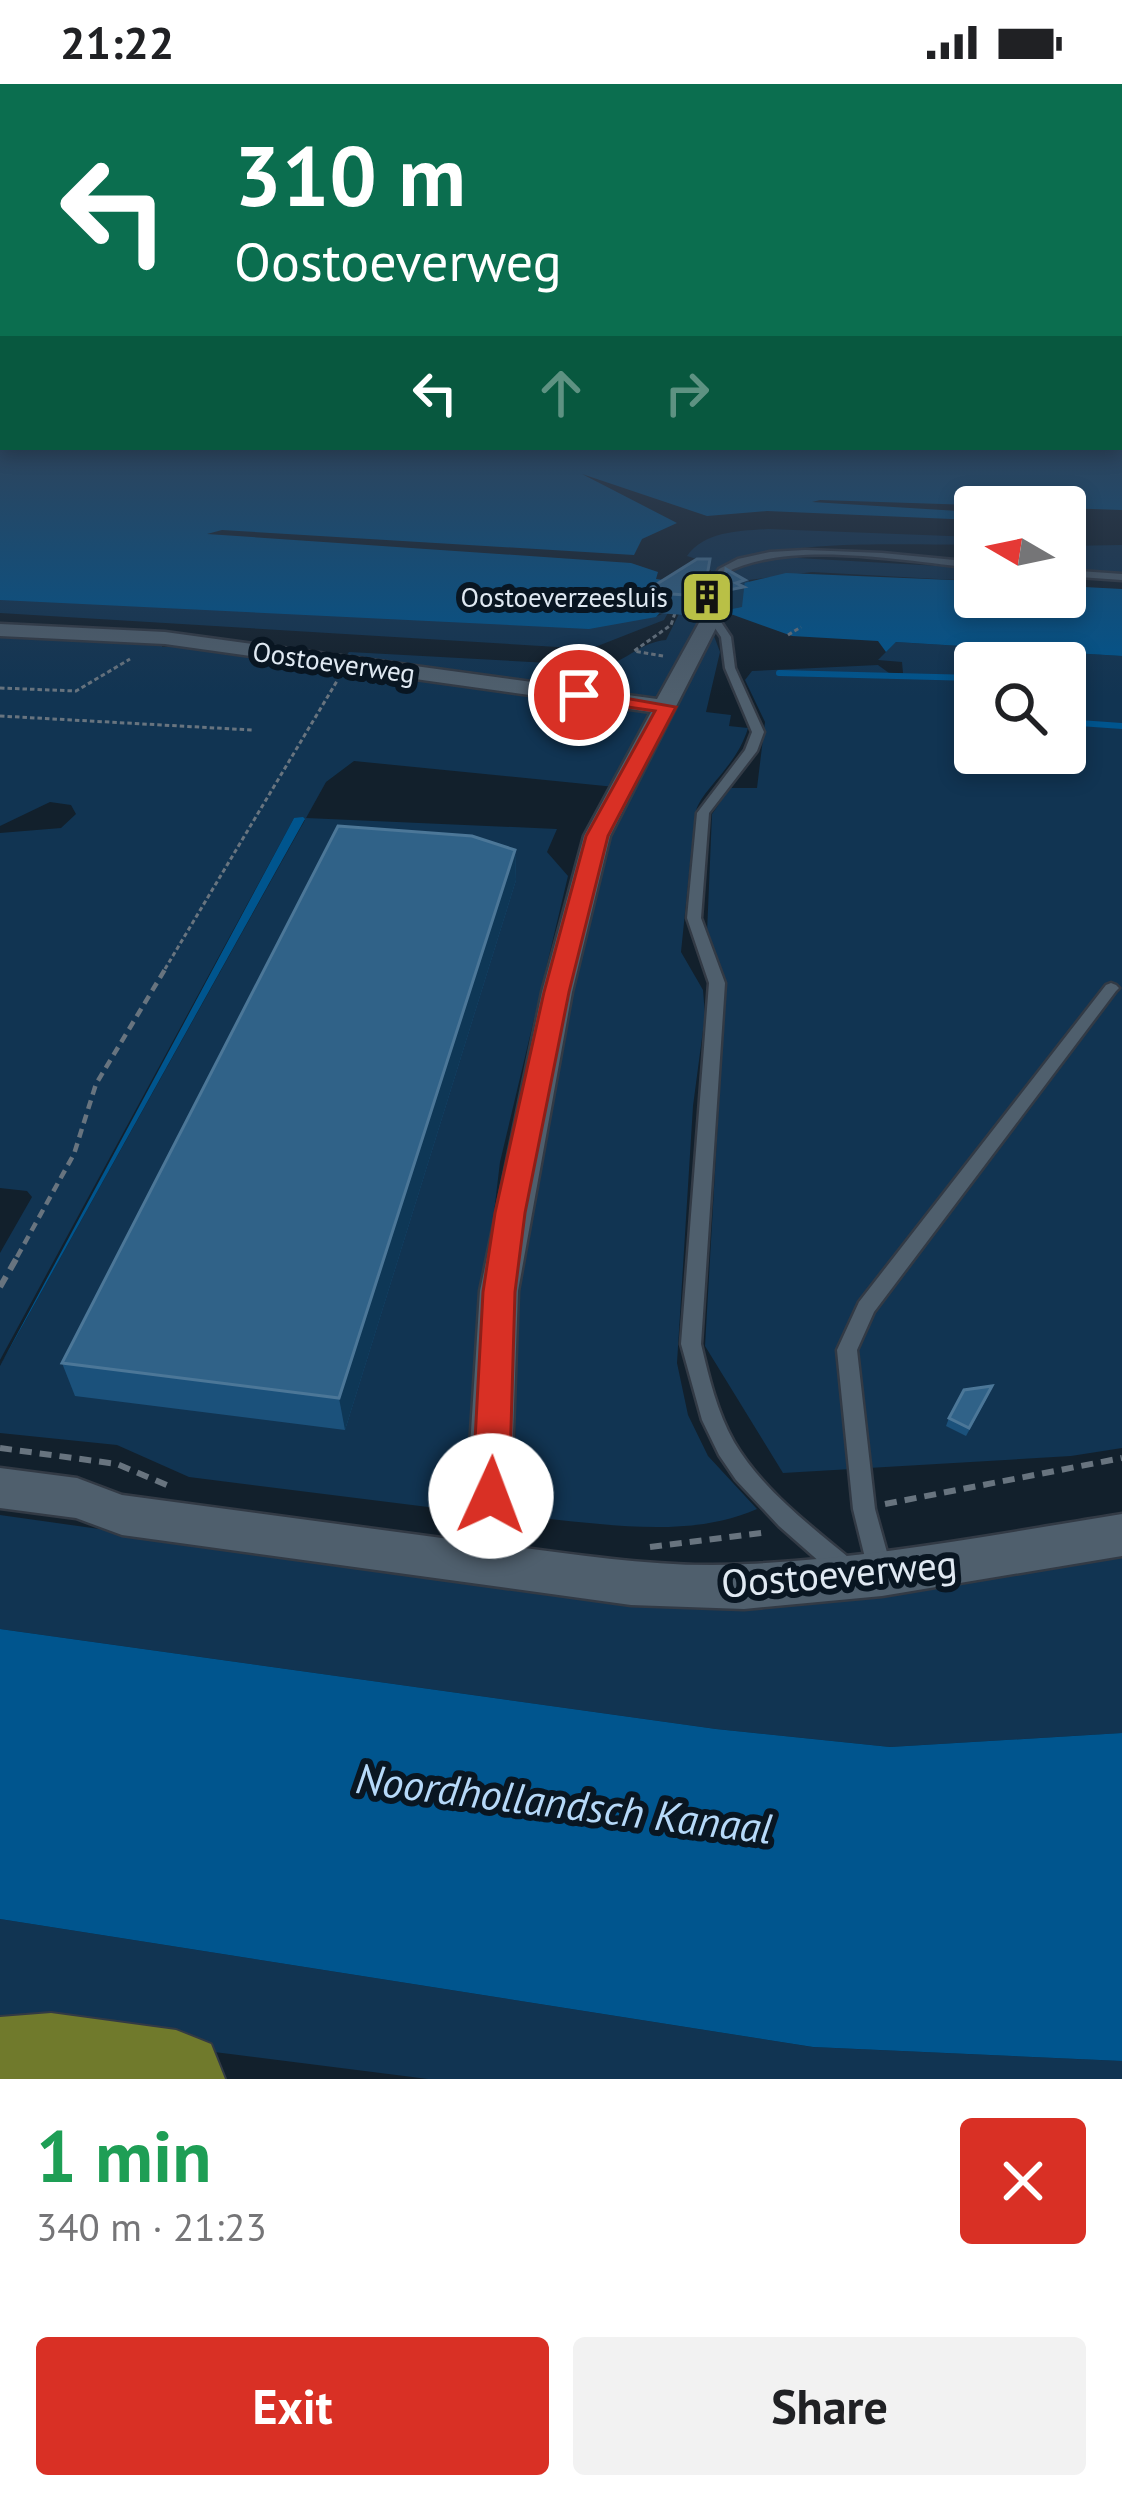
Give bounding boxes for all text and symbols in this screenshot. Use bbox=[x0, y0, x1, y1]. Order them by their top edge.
text: 21:22 bbox=[60, 13, 174, 71]
text: 310 m bbox=[234, 120, 466, 229]
icon: left bbox=[36, 132, 192, 288]
text: Oostoeverweg bbox=[234, 226, 562, 296]
icon: left bbox=[402, 360, 468, 426]
icon: ahead bbox=[528, 360, 594, 426]
icon: right bbox=[654, 360, 720, 426]
north arrow bbox=[954, 486, 1086, 618]
map controls bbox=[954, 486, 1086, 774]
building icon: Oostoeverzeesluis bbox=[679, 569, 735, 625]
place label: Oostoeverzeesluis bbox=[460, 580, 668, 614]
street label: Oostoeverweg bbox=[251, 634, 417, 690]
button: search bbox=[954, 642, 1086, 774]
pin bbox=[528, 644, 630, 746]
icon: arrive bbox=[546, 662, 612, 728]
position arrow bbox=[428, 1433, 554, 1559]
street label: Oostoeverweg bbox=[719, 1537, 959, 1609]
water label: Noordhollandsch Kanaal bbox=[353, 1750, 775, 1856]
text: 1 min bbox=[36, 2109, 212, 2202]
button: close bbox=[960, 2118, 1086, 2244]
text: 340 m · 21:23 bbox=[36, 2201, 267, 2252]
button: Exit bbox=[36, 2337, 549, 2475]
button: Share bbox=[573, 2337, 1086, 2475]

